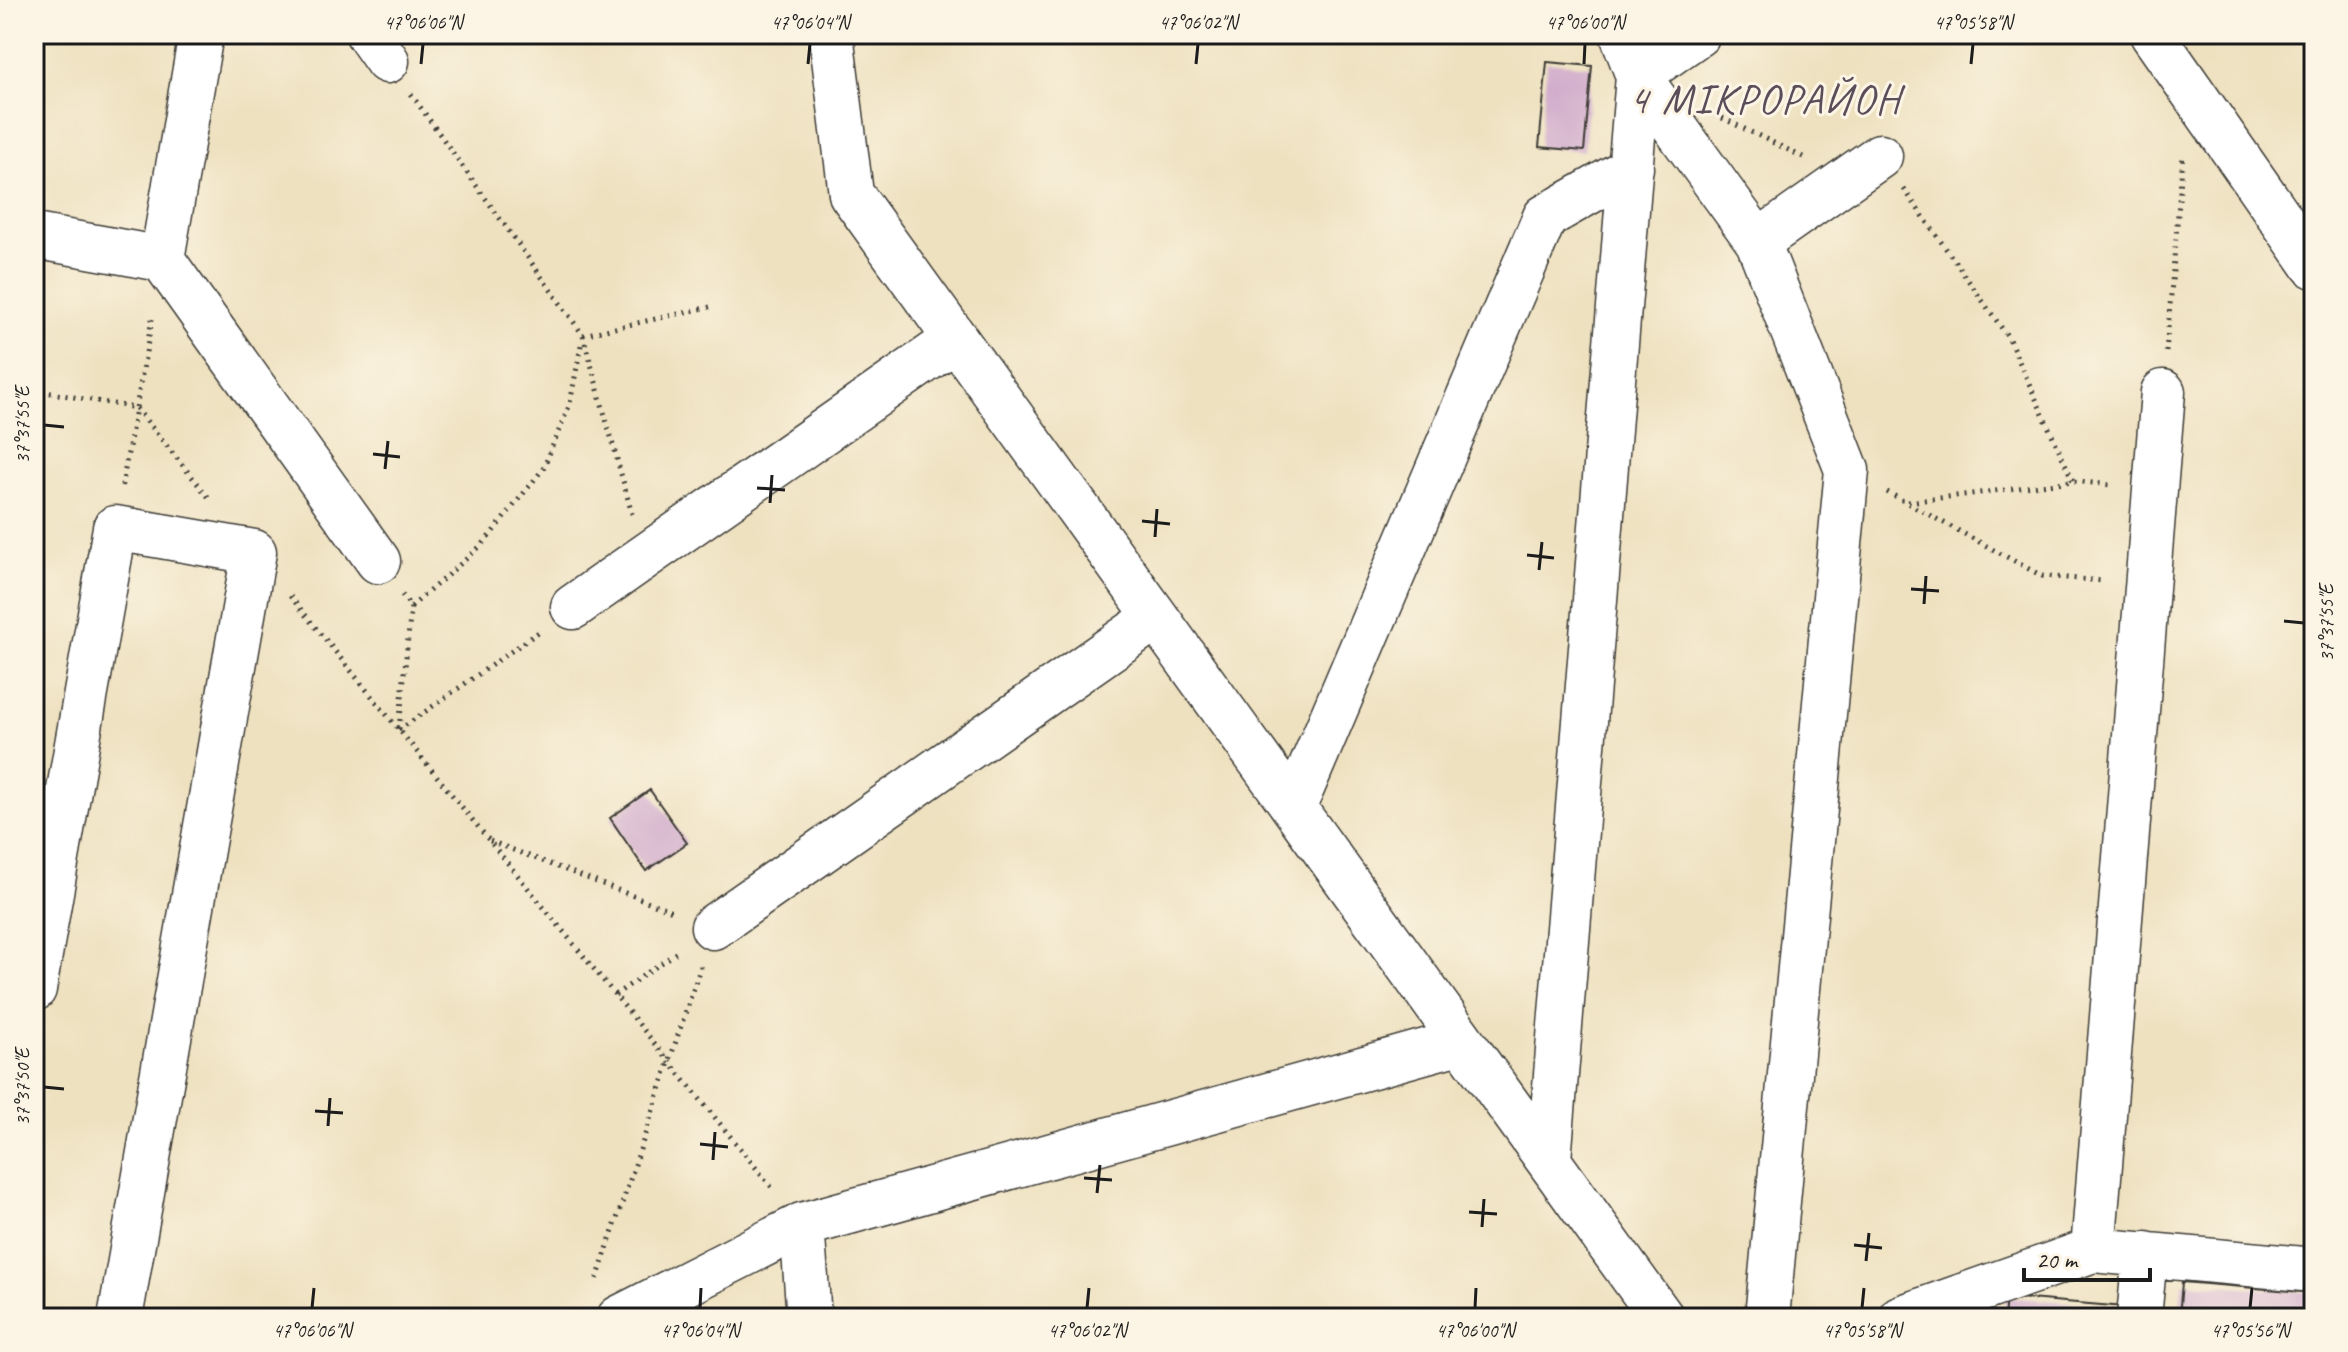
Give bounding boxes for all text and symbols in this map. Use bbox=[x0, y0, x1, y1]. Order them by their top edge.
text: 47°06'06"N bbox=[384, 10, 465, 35]
text: 47°06'04"N bbox=[771, 10, 852, 35]
text: 47°06'02"N bbox=[1159, 10, 1240, 35]
text: 47°06'00"N bbox=[1546, 10, 1627, 35]
text: 47°05'58"N bbox=[1934, 10, 2015, 35]
district label: 4 МІКРОРАЙОН bbox=[1629, 73, 1905, 126]
text: 37°37'55"E bbox=[10, 384, 35, 464]
text: 37°37'55"E bbox=[2314, 582, 2339, 662]
text: 37°37'50"E bbox=[10, 1046, 35, 1126]
scale bar bbox=[2024, 1232, 2150, 1282]
text: 20 m bbox=[2036, 1245, 2079, 1275]
text: 47°06'06"N bbox=[273, 1318, 354, 1343]
text: 47°06'04"N bbox=[661, 1318, 742, 1343]
text: 47°06'02"N bbox=[1048, 1318, 1129, 1343]
text: 47°06'00"N bbox=[1436, 1318, 1517, 1343]
text: 47°05'58"N bbox=[1823, 1318, 1904, 1343]
text: 47°05'56"N bbox=[2211, 1318, 2292, 1343]

